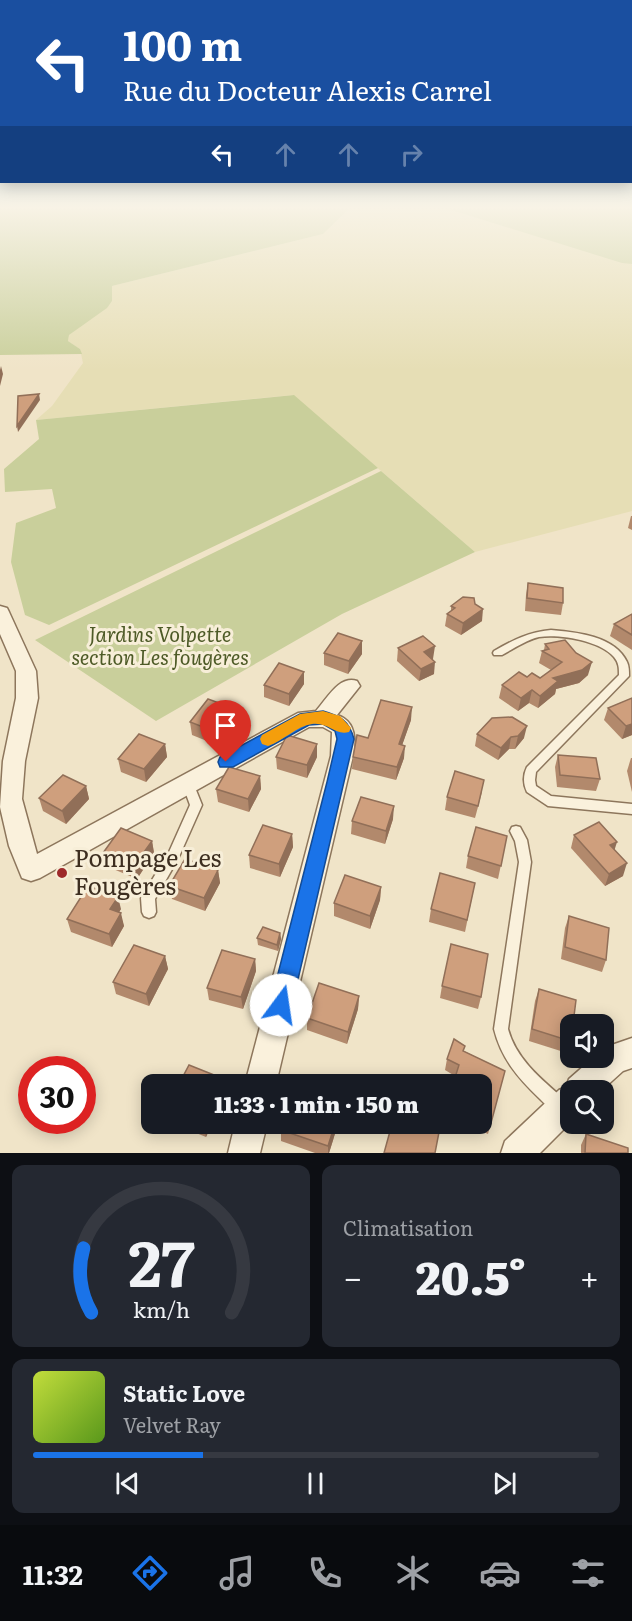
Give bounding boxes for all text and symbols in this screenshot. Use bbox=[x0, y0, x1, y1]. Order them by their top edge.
text: 100 m bbox=[123, 12, 242, 74]
icon: left bbox=[24, 24, 102, 102]
text: Rue du Docteur Alexis Carrel bbox=[123, 69, 492, 109]
icon: left bbox=[206, 138, 239, 171]
icon: ahead bbox=[269, 138, 302, 171]
icon: ahead bbox=[332, 138, 365, 171]
icon: right bbox=[395, 138, 428, 171]
park label: Jardins Volpette section Les fougères bbox=[71, 618, 249, 671]
pin bbox=[200, 700, 251, 762]
icon: arrive bbox=[209, 709, 242, 742]
place label: Pompage Les Fougères bbox=[74, 839, 222, 902]
marker: Pompage Les Fougères bbox=[55, 866, 69, 880]
position arrow bbox=[249, 973, 313, 1037]
map controls bbox=[560, 1014, 614, 1134]
button: sound bbox=[560, 1014, 614, 1068]
speed limit sign: 30 bbox=[18, 1056, 96, 1134]
button: search bbox=[560, 1080, 614, 1134]
text: 11:33 · 1 min · 150 m bbox=[214, 1087, 419, 1120]
text: Climatisation bbox=[343, 1212, 473, 1242]
text: 27 bbox=[128, 1214, 194, 1306]
text: 20.5° bbox=[416, 1242, 526, 1309]
text: − bbox=[343, 1251, 362, 1300]
text: + bbox=[580, 1251, 599, 1300]
text: km/h bbox=[132, 1293, 190, 1325]
text: Static Love bbox=[123, 1376, 245, 1409]
text: Velvet Ray bbox=[123, 1409, 221, 1439]
icon: previous bbox=[111, 1467, 144, 1500]
icon: pause bbox=[299, 1467, 332, 1500]
icon: next bbox=[488, 1467, 521, 1500]
icon: directions bbox=[129, 1552, 171, 1594]
icon: music bbox=[216, 1552, 258, 1594]
icon: phone bbox=[304, 1552, 346, 1594]
icon: climate bbox=[392, 1552, 434, 1594]
icon: car bbox=[479, 1552, 521, 1594]
icon: filters bbox=[567, 1552, 609, 1594]
text: 11:32 bbox=[23, 1553, 83, 1593]

